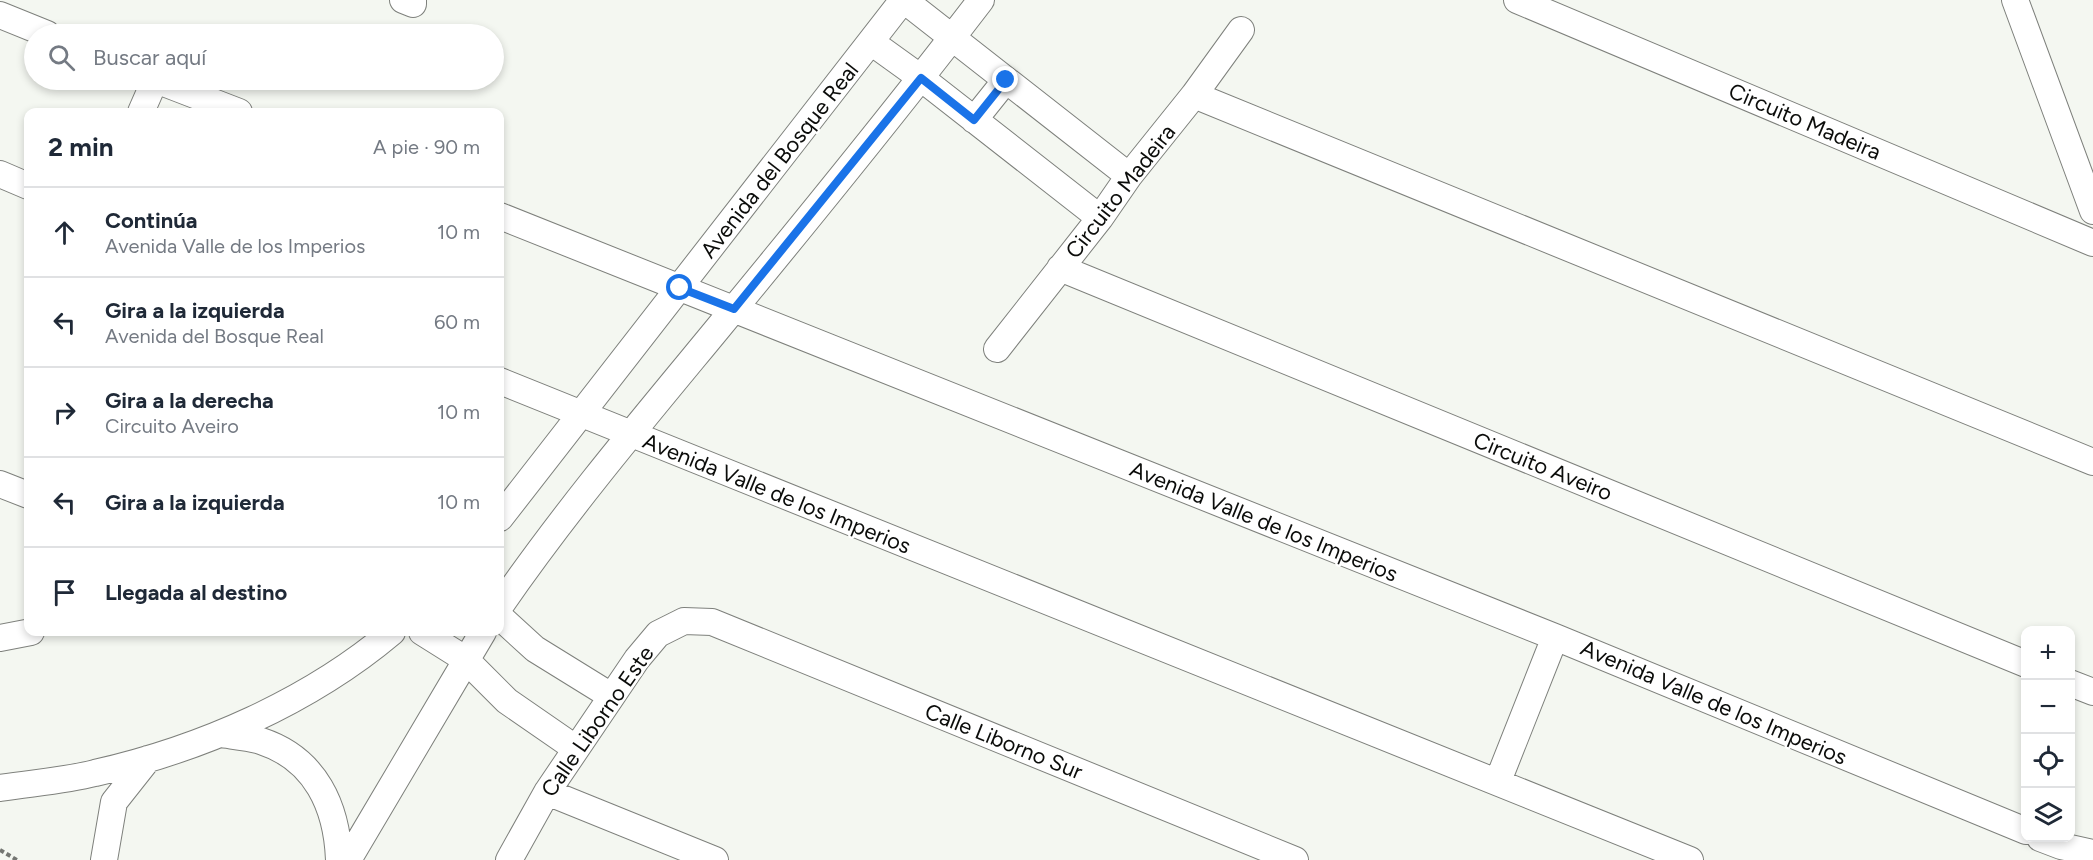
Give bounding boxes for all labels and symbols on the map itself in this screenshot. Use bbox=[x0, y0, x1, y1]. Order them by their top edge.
street label: Avenida del Bosque Real bbox=[695, 57, 864, 263]
route end bbox=[992, 66, 1018, 92]
street label: Circuito Madeira bbox=[1725, 77, 1885, 166]
street label: Circuito Madeira bbox=[1060, 119, 1181, 264]
route start bbox=[666, 274, 692, 300]
street label: Circuito Aveiro bbox=[1469, 426, 1616, 507]
street label: Avenida Valle de los Imperios bbox=[639, 427, 915, 560]
street label: Avenida Valle de los Imperios bbox=[1126, 455, 1402, 588]
street label: Avenida Valle de los Imperios bbox=[1577, 634, 1851, 771]
street label: Calle Liborno Este bbox=[535, 641, 659, 802]
street label: Calle Liborno Sur bbox=[921, 698, 1087, 786]

